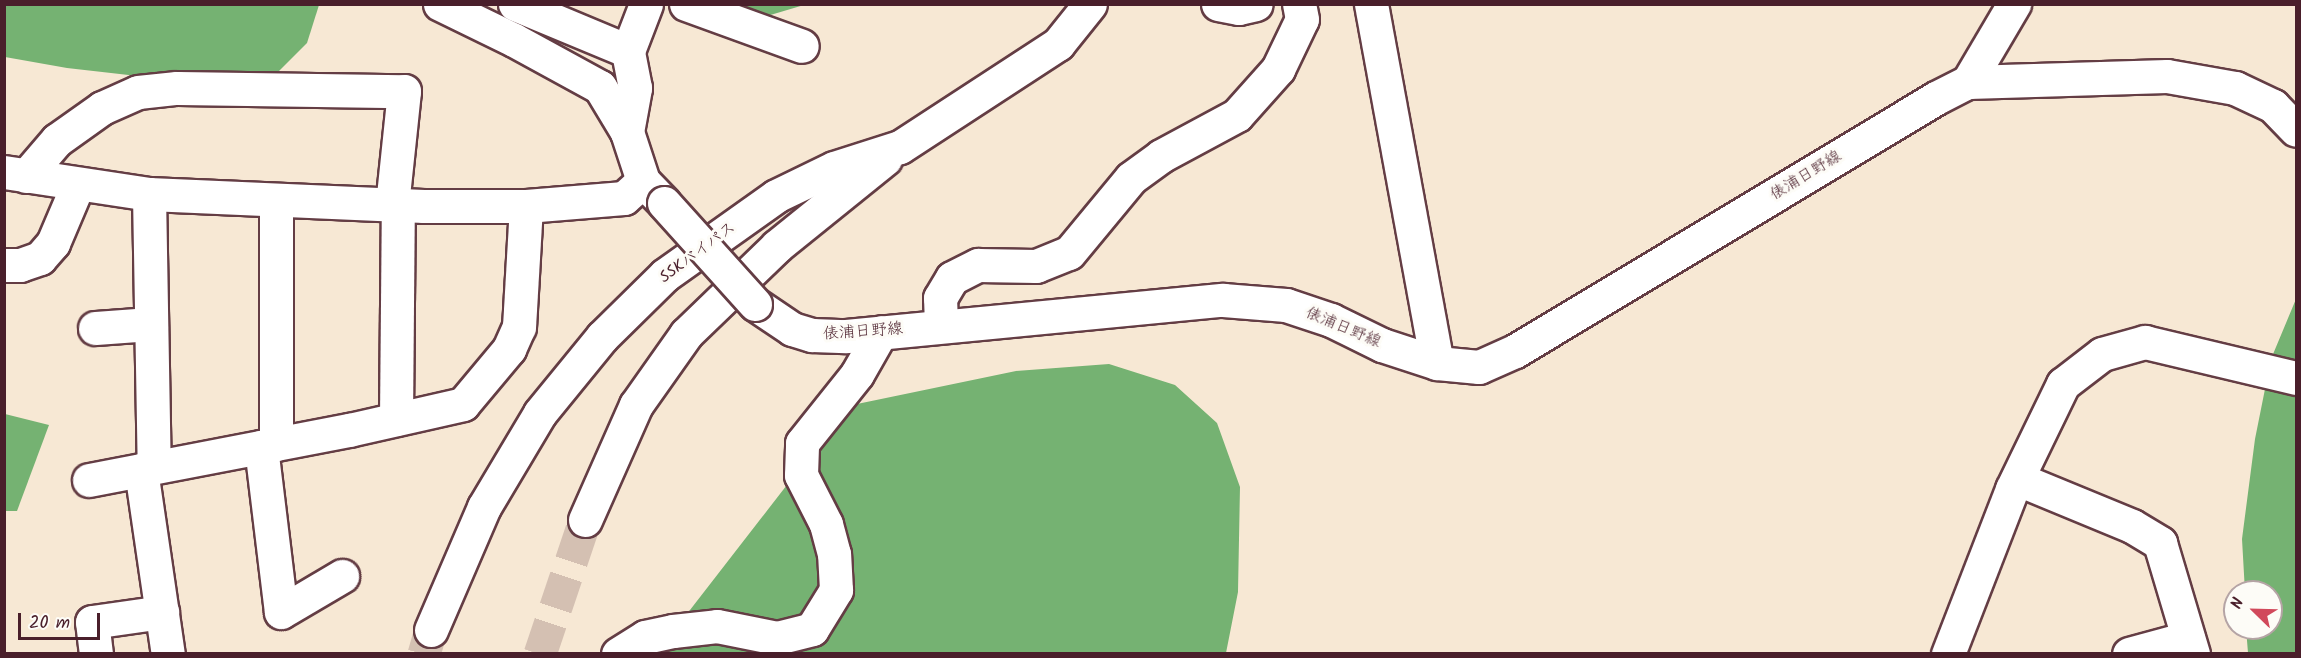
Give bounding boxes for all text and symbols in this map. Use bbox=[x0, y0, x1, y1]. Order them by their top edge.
street label: 俵浦日野線 bbox=[1767, 147, 1845, 205]
street label: SSKバイパス bbox=[656, 218, 740, 288]
street label: 俵浦日野線 bbox=[1302, 304, 1384, 352]
street label: 俵浦日野線 bbox=[822, 320, 904, 344]
north arrow bbox=[2223, 580, 2283, 640]
text: N bbox=[2224, 594, 2251, 613]
scale bar bbox=[21, 601, 104, 639]
text: 20 m bbox=[29, 609, 70, 638]

